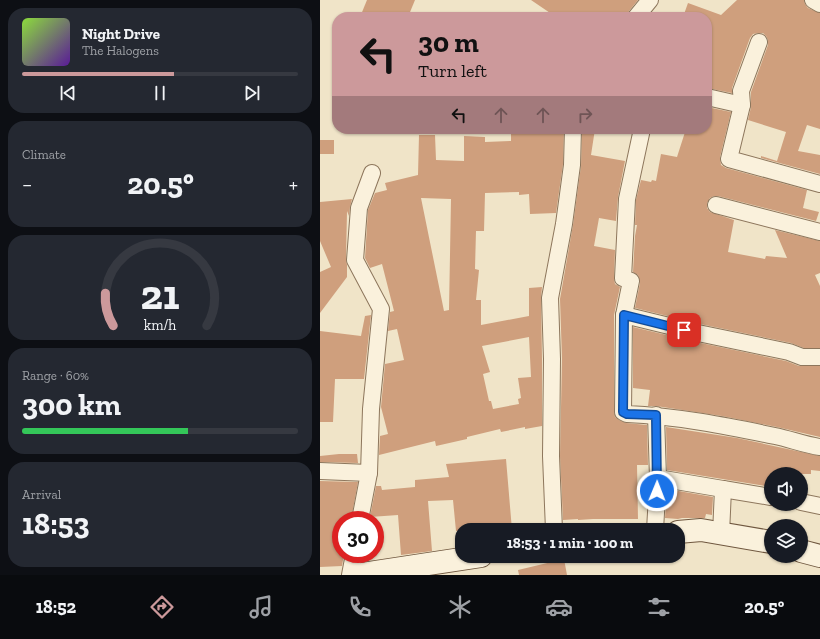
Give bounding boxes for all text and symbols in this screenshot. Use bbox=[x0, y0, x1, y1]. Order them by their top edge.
text: Night Drive bbox=[82, 25, 160, 43]
text: 30 m bbox=[418, 26, 479, 59]
icon: left bbox=[352, 28, 404, 80]
text: The Halogens bbox=[82, 43, 159, 58]
text: Turn left bbox=[418, 60, 487, 82]
icon: previous bbox=[57, 82, 79, 104]
icon: pause bbox=[149, 82, 171, 104]
icon: next bbox=[241, 82, 263, 104]
icon: left bbox=[448, 104, 470, 126]
icon: ahead bbox=[490, 104, 512, 126]
icon: ahead bbox=[532, 104, 554, 126]
icon: right bbox=[574, 104, 596, 126]
text: Climate bbox=[22, 147, 66, 162]
text: 20.5° bbox=[127, 166, 194, 202]
text: − bbox=[22, 171, 32, 198]
text: + bbox=[289, 171, 298, 198]
text: 21 bbox=[140, 269, 180, 319]
pin bbox=[667, 313, 701, 347]
text: km/h bbox=[144, 316, 176, 333]
icon: arrive bbox=[673, 319, 695, 341]
text: Range · 60% bbox=[22, 368, 89, 383]
text: 300 km bbox=[22, 387, 121, 423]
map controls bbox=[764, 467, 808, 563]
button: sound bbox=[764, 467, 808, 511]
position arrow bbox=[636, 470, 678, 512]
text: Arrival bbox=[22, 487, 61, 502]
text: 18:53 bbox=[22, 506, 89, 542]
speed limit sign: 30 bbox=[332, 511, 384, 563]
button: layers bbox=[764, 519, 808, 563]
text: 18:53 · 1 min · 100 m bbox=[507, 534, 633, 552]
icon: directions bbox=[148, 593, 176, 621]
icon: music bbox=[247, 593, 275, 621]
icon: phone bbox=[346, 593, 374, 621]
icon: climate bbox=[446, 593, 474, 621]
icon: car bbox=[545, 593, 573, 621]
icon: filters bbox=[645, 593, 673, 621]
text: 18:52 bbox=[36, 596, 76, 618]
text: 20.5° bbox=[744, 596, 784, 618]

